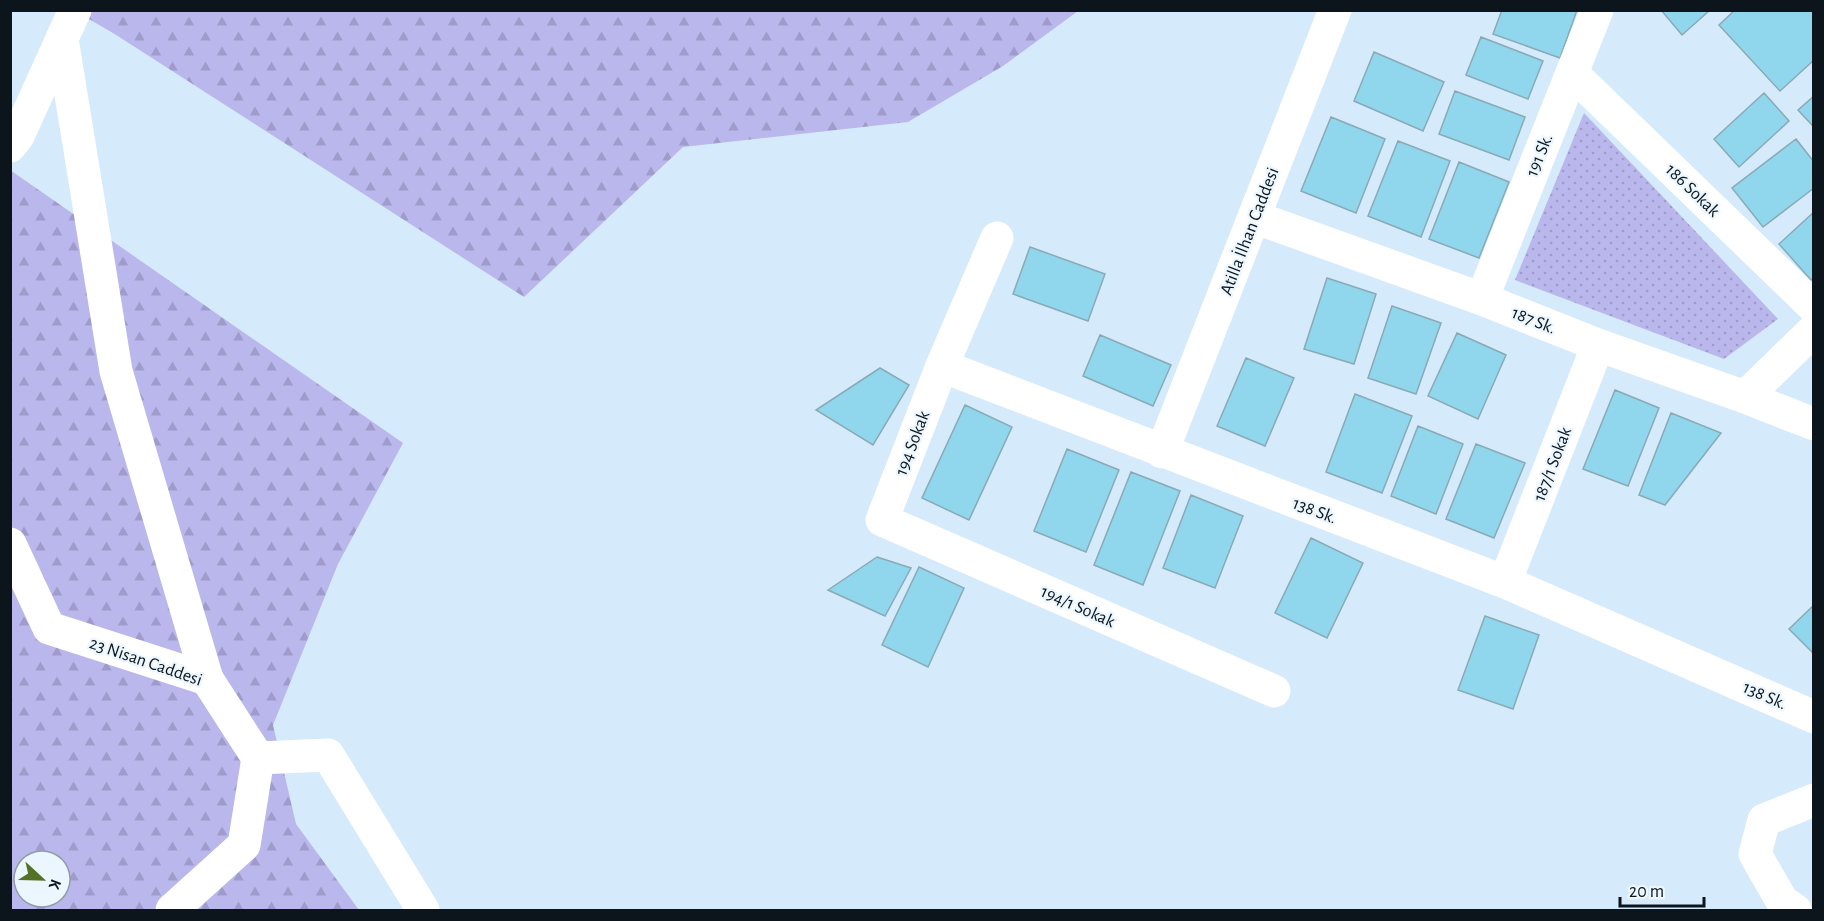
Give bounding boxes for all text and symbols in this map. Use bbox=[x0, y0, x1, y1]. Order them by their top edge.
street label: 191 Sk. bbox=[1523, 131, 1557, 179]
street label: 186 Sokak bbox=[1662, 161, 1723, 221]
street label: Atilla İlhan Caddesi bbox=[1215, 164, 1283, 298]
street label: 187 Sk. bbox=[1509, 304, 1558, 338]
street label: 194 Sokak bbox=[892, 408, 934, 478]
street label: 187/1 Sokak bbox=[1531, 424, 1576, 504]
street label: 138 Sk. bbox=[1290, 494, 1339, 528]
street label: 194/1 Sokak bbox=[1038, 583, 1118, 632]
street label: 23 Nisan Caddesi bbox=[87, 634, 204, 690]
street label: 138 Sk. bbox=[1740, 678, 1789, 713]
north arrow bbox=[12, 849, 72, 909]
scale bar bbox=[1620, 870, 1704, 908]
text: K bbox=[46, 877, 64, 892]
text: 20 m bbox=[1629, 883, 1664, 901]

